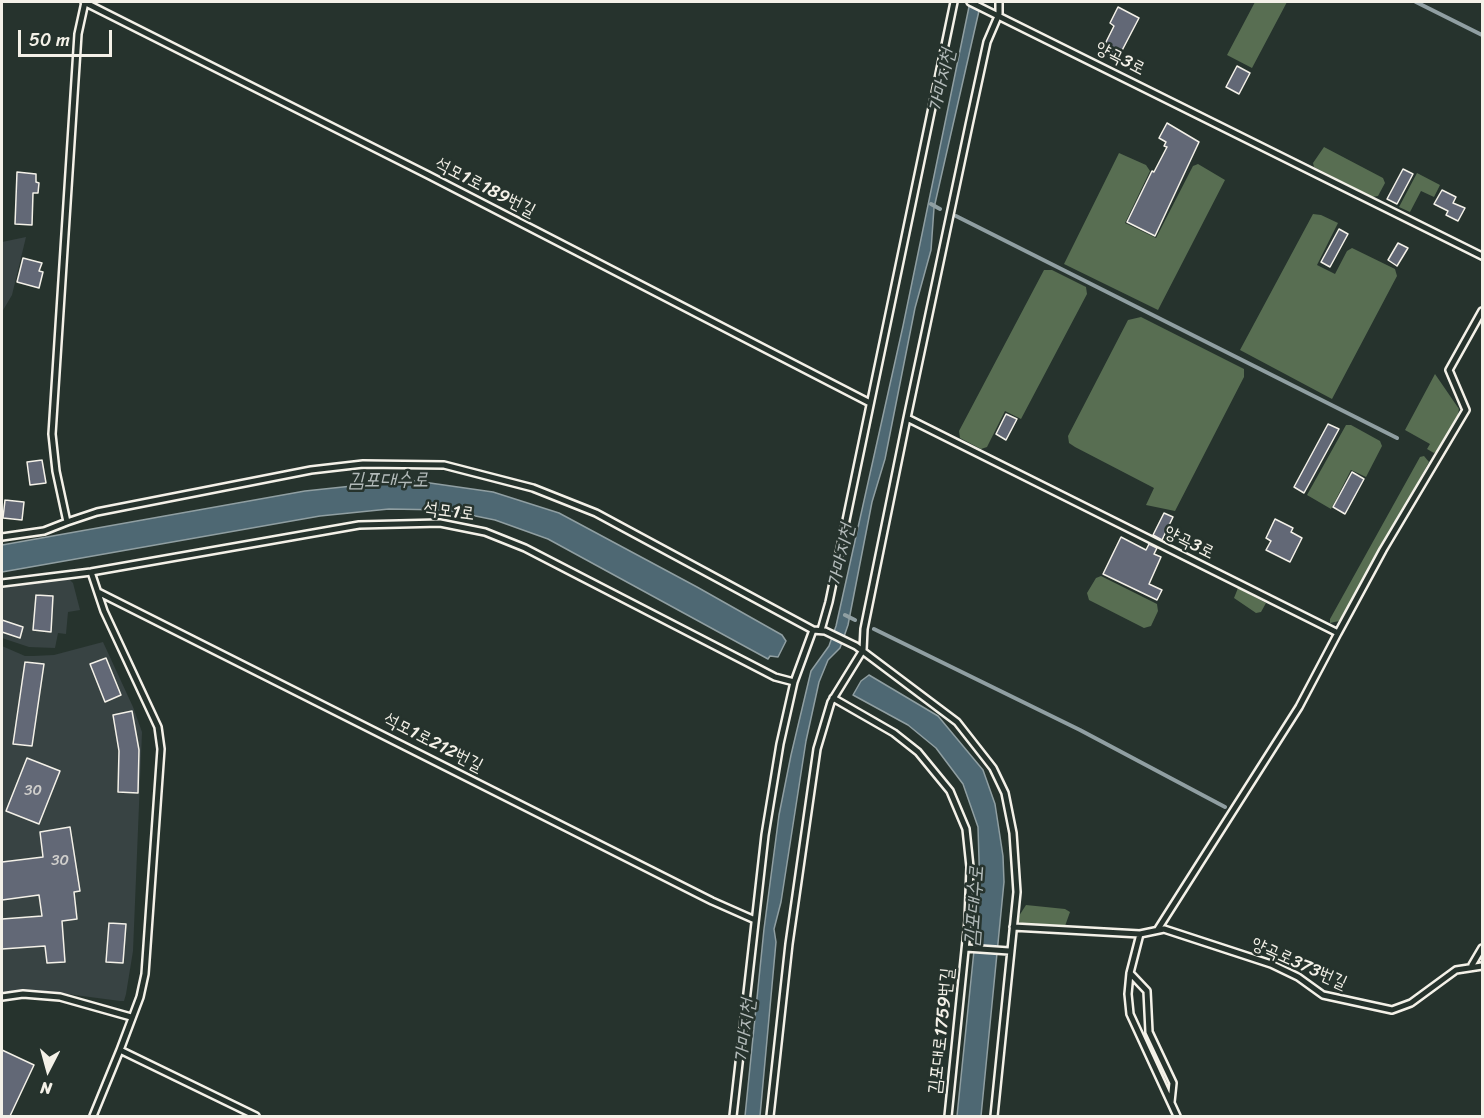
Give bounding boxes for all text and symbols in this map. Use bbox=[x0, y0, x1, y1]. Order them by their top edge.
scale bar bbox=[21, 18, 116, 56]
text: 50 m bbox=[29, 24, 70, 56]
street label: 양곡3로 bbox=[1091, 37, 1149, 81]
water label: 가마지천 bbox=[925, 47, 961, 115]
street label: 석모1로189번길 bbox=[431, 153, 539, 223]
water label: 김포대수로 bbox=[348, 469, 428, 493]
street label: 석모1로 bbox=[422, 498, 476, 526]
water label: 가마지천 bbox=[824, 522, 860, 590]
street label: 양곡3로 bbox=[1160, 522, 1218, 564]
street label: 석모1로212번길 bbox=[380, 709, 486, 777]
house number: 30 bbox=[24, 782, 42, 800]
house number: 30 bbox=[51, 852, 69, 870]
water label: 김포대수로 bbox=[960, 865, 990, 947]
street label: 양곡로373번길 bbox=[1248, 933, 1350, 995]
street label: 김포대로1759번길 bbox=[925, 967, 959, 1095]
water label: 가마지천 bbox=[731, 998, 761, 1064]
north arrow bbox=[18, 1040, 78, 1100]
text: N bbox=[39, 1073, 53, 1103]

